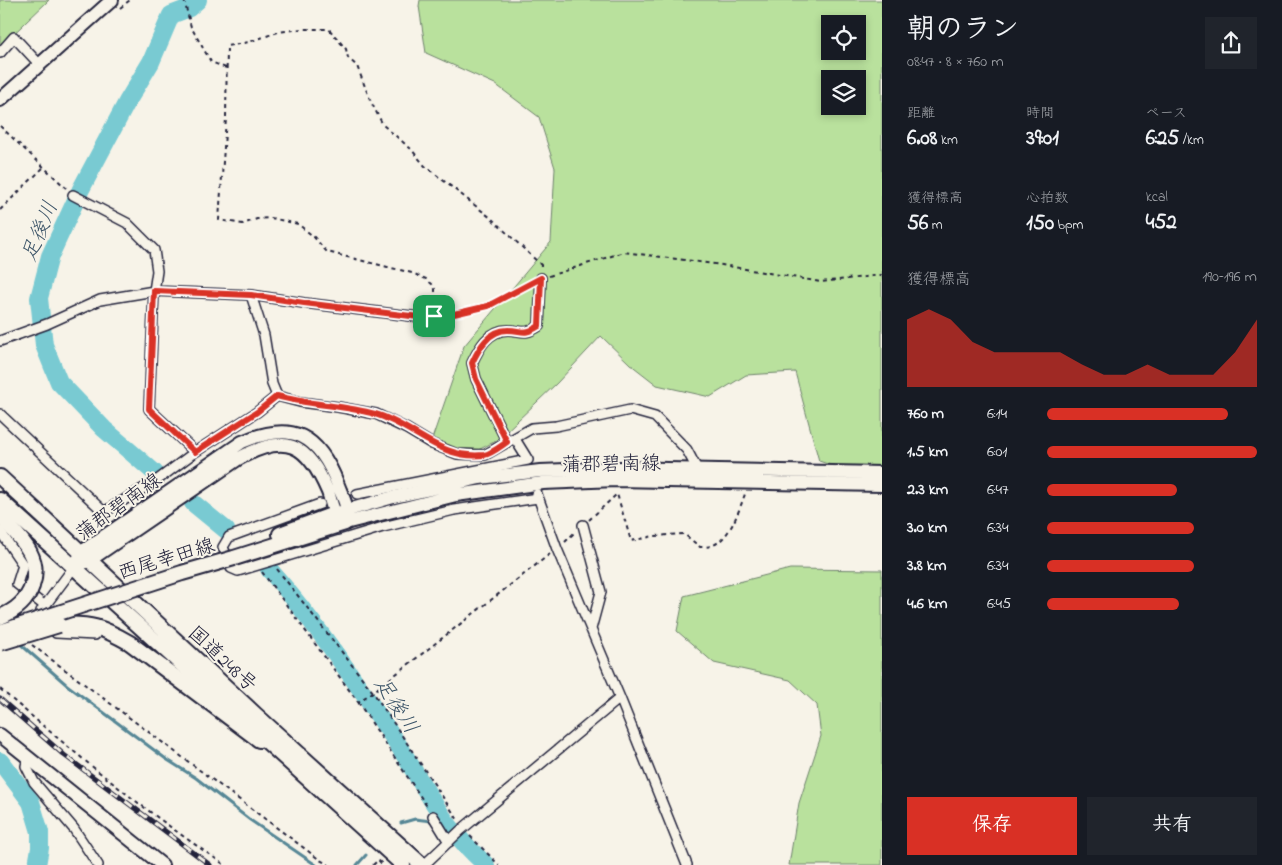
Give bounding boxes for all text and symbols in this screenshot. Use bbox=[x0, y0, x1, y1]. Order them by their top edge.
text: 朝のラン bbox=[907, 10, 1019, 51]
map controls bbox=[821, 15, 866, 115]
button: locate bbox=[821, 15, 866, 60]
button: share bbox=[1205, 17, 1257, 69]
text: 08:47 · 8 × 760 m bbox=[907, 50, 1004, 74]
button: layers bbox=[821, 70, 866, 115]
text: 距離 bbox=[907, 103, 935, 124]
text: 時間 bbox=[1026, 103, 1054, 124]
text: ペース bbox=[1146, 103, 1187, 124]
text: 6.08 bbox=[907, 124, 937, 154]
text: 39:01 bbox=[1026, 124, 1059, 154]
text: 6:25 bbox=[1146, 124, 1179, 154]
text: km bbox=[937, 130, 958, 151]
text: /km bbox=[1179, 130, 1204, 151]
text: kcal bbox=[1146, 187, 1168, 208]
text: 獲得標高 bbox=[907, 188, 963, 209]
text: 心拍数 bbox=[1026, 188, 1068, 209]
water label: 足後川 bbox=[15, 197, 67, 267]
text: 452 bbox=[1146, 208, 1177, 238]
text: 56 bbox=[907, 209, 928, 239]
text: 150 bbox=[1026, 209, 1054, 239]
text: m bbox=[928, 215, 943, 236]
text: bpm bbox=[1054, 215, 1083, 236]
text: 190–196 m bbox=[1202, 265, 1257, 289]
text: 獲得標高 bbox=[907, 268, 971, 292]
pin bbox=[413, 295, 455, 337]
icon: arrive bbox=[420, 302, 448, 330]
text: 760 m bbox=[907, 402, 944, 426]
text: 6:14 bbox=[987, 402, 1007, 426]
text: 1.5 km bbox=[907, 440, 948, 464]
text: 6:01 bbox=[987, 440, 1007, 464]
street label: 蒲郡碧南線 bbox=[561, 450, 661, 481]
street label: 蒲郡碧南線 bbox=[70, 467, 168, 549]
text: 2.3 km bbox=[907, 478, 948, 502]
text: 6:47 bbox=[987, 478, 1009, 502]
text: 3.0 km bbox=[907, 516, 947, 540]
text: 6:34 bbox=[987, 516, 1009, 540]
street label: 西尾幸田線 bbox=[115, 532, 219, 589]
text: 3.8 km bbox=[907, 554, 946, 578]
text: 6:34 bbox=[987, 554, 1009, 578]
text: 4.6 km bbox=[907, 592, 947, 616]
text: 6:45 bbox=[987, 592, 1011, 616]
street label: 国道248号 bbox=[180, 620, 263, 700]
water label: 足後川 bbox=[366, 672, 425, 741]
button: 保存 bbox=[907, 797, 1077, 855]
button: 共有 bbox=[1087, 797, 1257, 855]

